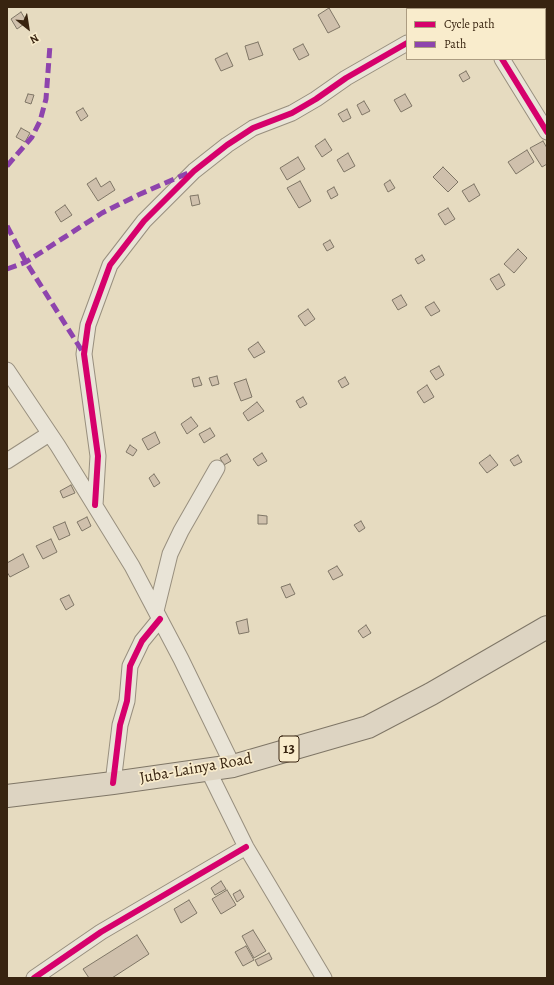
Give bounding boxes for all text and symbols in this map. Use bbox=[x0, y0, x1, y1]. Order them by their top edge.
north arrow bbox=[8, 8, 48, 48]
legend bbox=[406, 8, 546, 60]
text: Cycle path bbox=[444, 16, 495, 32]
text: N bbox=[27, 30, 41, 47]
text: Path bbox=[444, 36, 466, 52]
road number: 13 bbox=[279, 736, 299, 762]
street label: Juba-Lainya Road bbox=[138, 750, 254, 788]

